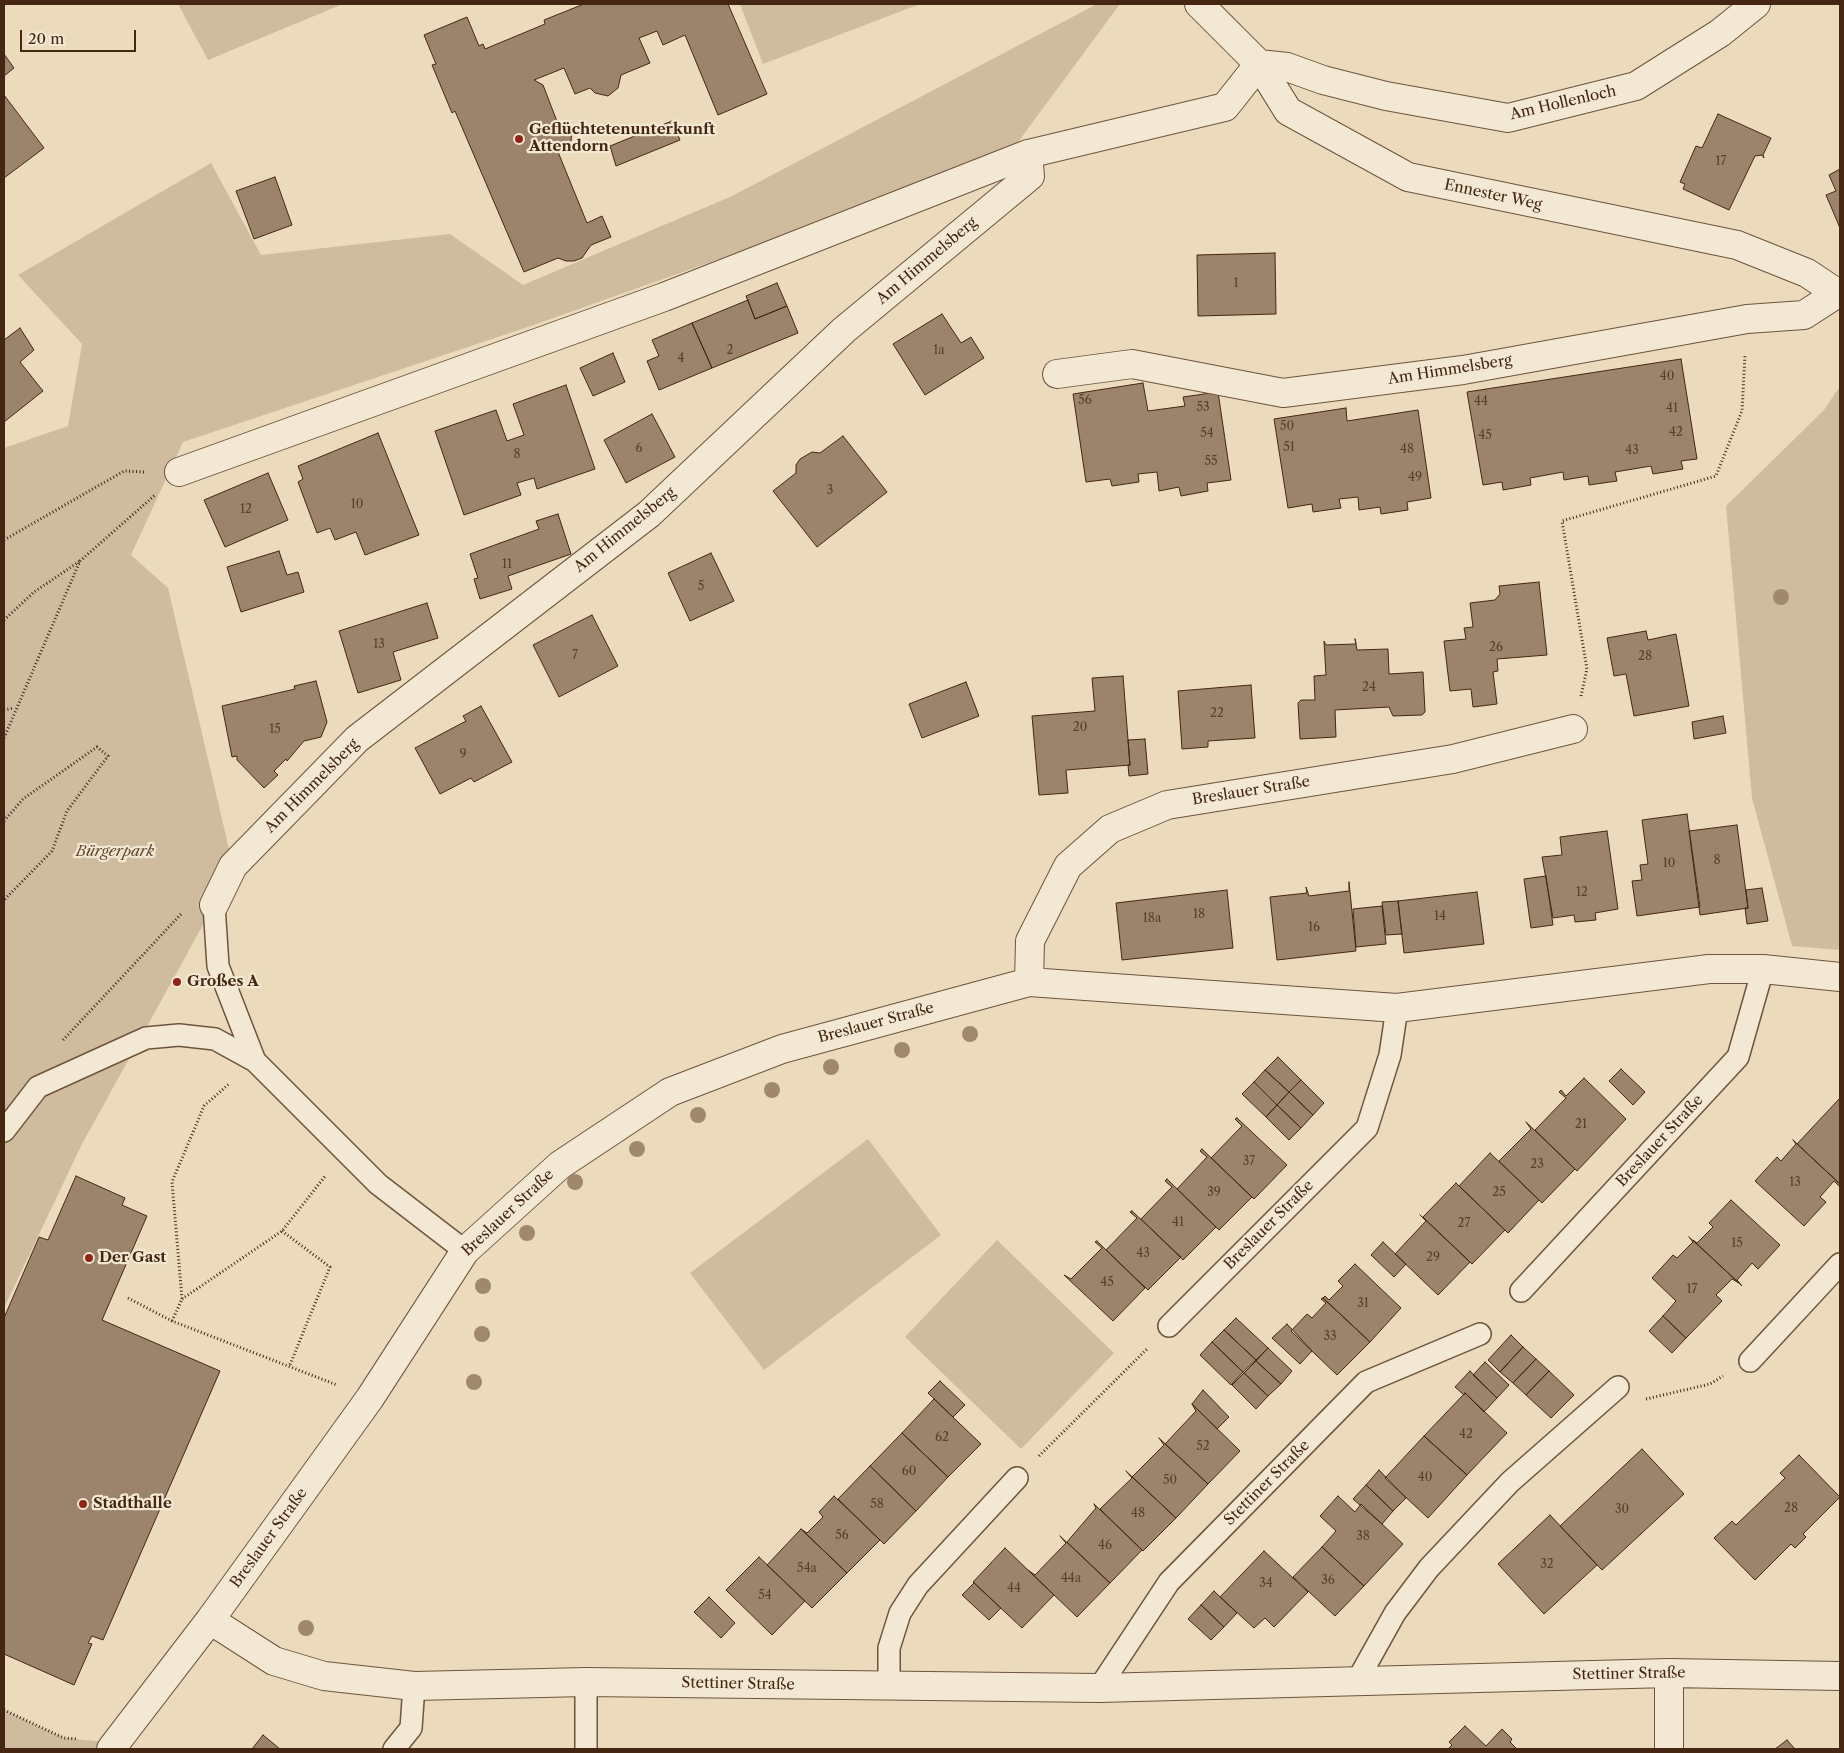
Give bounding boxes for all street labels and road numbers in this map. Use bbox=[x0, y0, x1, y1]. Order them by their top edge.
street label: Am Hollenloch bbox=[1508, 82, 1618, 124]
street label: Ennester Weg bbox=[1442, 176, 1544, 214]
street label: Am Himmelsberg bbox=[873, 214, 981, 308]
street label: Am Himmelsberg bbox=[1387, 351, 1513, 389]
street label: Am Himmelsberg bbox=[571, 484, 679, 576]
street label: Am Himmelsberg bbox=[261, 735, 363, 837]
street label: Breslauer Straße bbox=[1191, 773, 1311, 809]
street label: Breslauer Straße bbox=[816, 999, 936, 1047]
street label: Breslauer Straße bbox=[1613, 1091, 1707, 1191]
street label: Breslauer Straße bbox=[458, 1166, 558, 1260]
street label: Breslauer Straße bbox=[1221, 1177, 1317, 1273]
street label: Stettiner Straße bbox=[1221, 1437, 1313, 1529]
street label: Breslauer Straße bbox=[227, 1485, 311, 1591]
street label: Stettiner Straße bbox=[1572, 1664, 1686, 1684]
street label: Stettiner Straße bbox=[681, 1674, 795, 1694]

